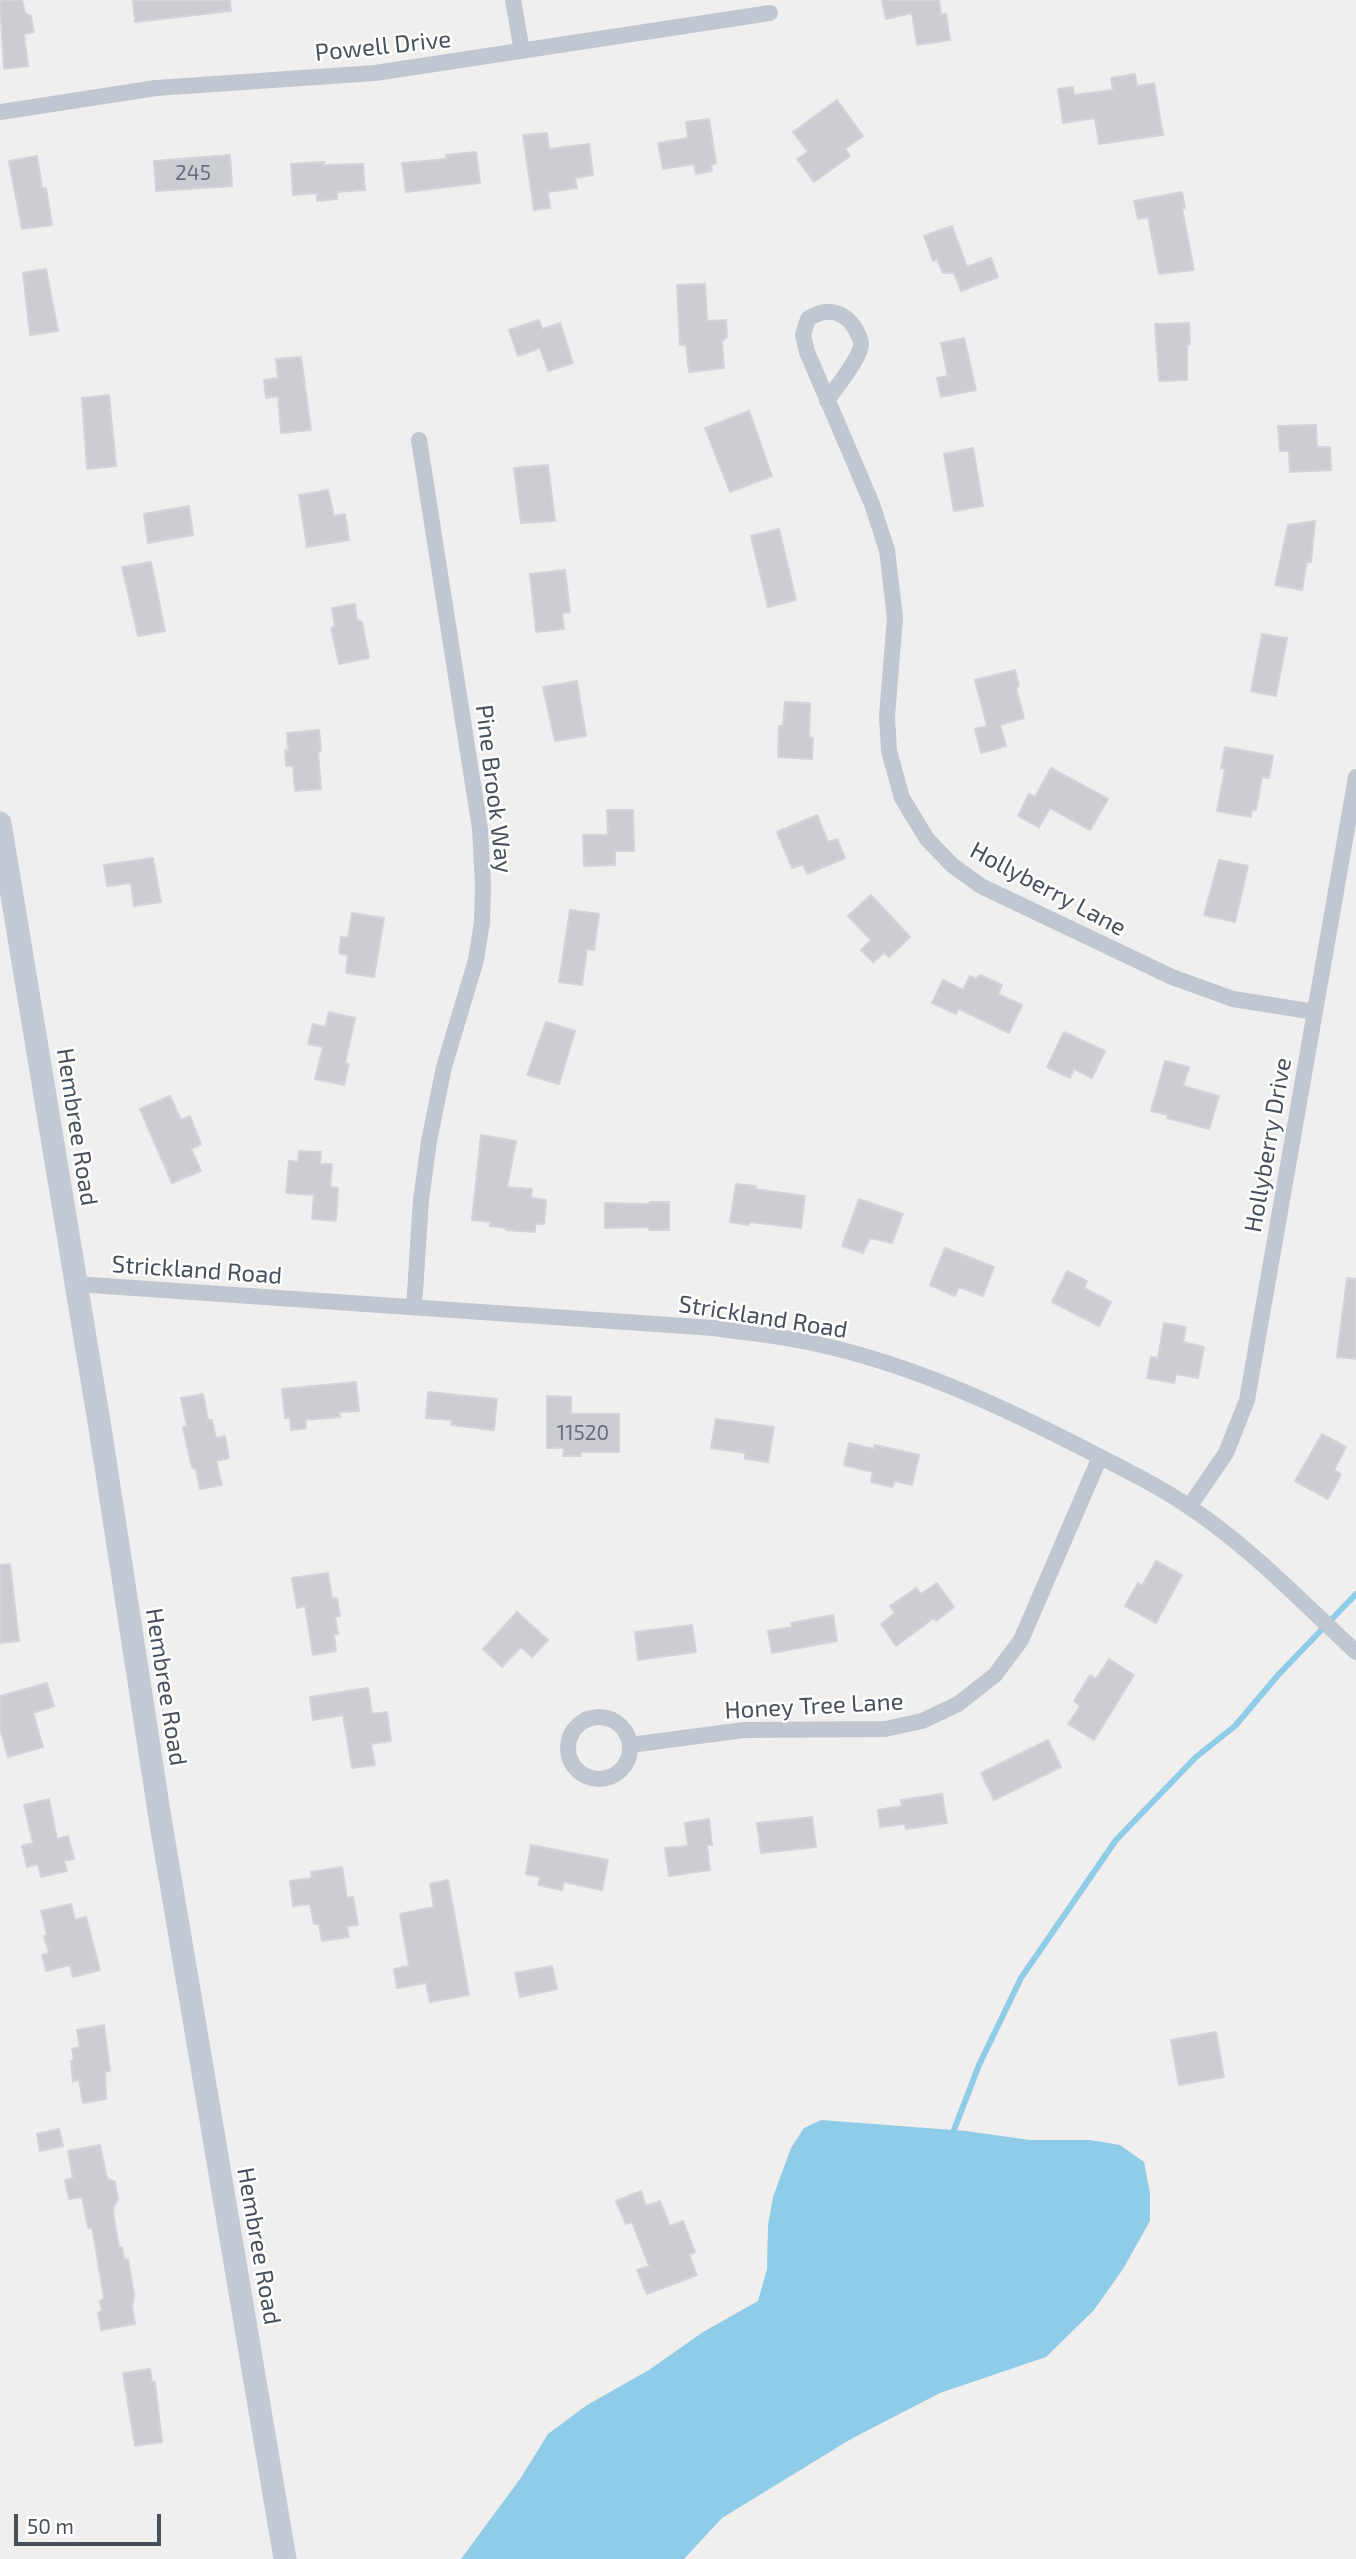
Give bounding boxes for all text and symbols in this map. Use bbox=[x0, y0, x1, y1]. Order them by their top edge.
street label: Powell Drive bbox=[313, 25, 453, 67]
house number: 245 bbox=[175, 160, 211, 186]
street label: Pine Brook Way bbox=[469, 703, 519, 875]
street label: Hollyberry Lane bbox=[965, 836, 1131, 942]
street label: Hembree Road bbox=[50, 1046, 104, 1208]
street label: Hollyberry Drive bbox=[1238, 1055, 1298, 1235]
street label: Strickland Road bbox=[111, 1250, 283, 1290]
street label: Strickland Road bbox=[676, 1289, 850, 1345]
house number: 11520 bbox=[557, 1420, 609, 1446]
street label: Hembree Road bbox=[139, 1606, 193, 1768]
street label: Honey Tree Lane bbox=[724, 1687, 904, 1725]
street label: Hembree Road bbox=[231, 2165, 287, 2327]
scale bar bbox=[18, 2500, 164, 2544]
text: 50 m bbox=[27, 2513, 74, 2538]

